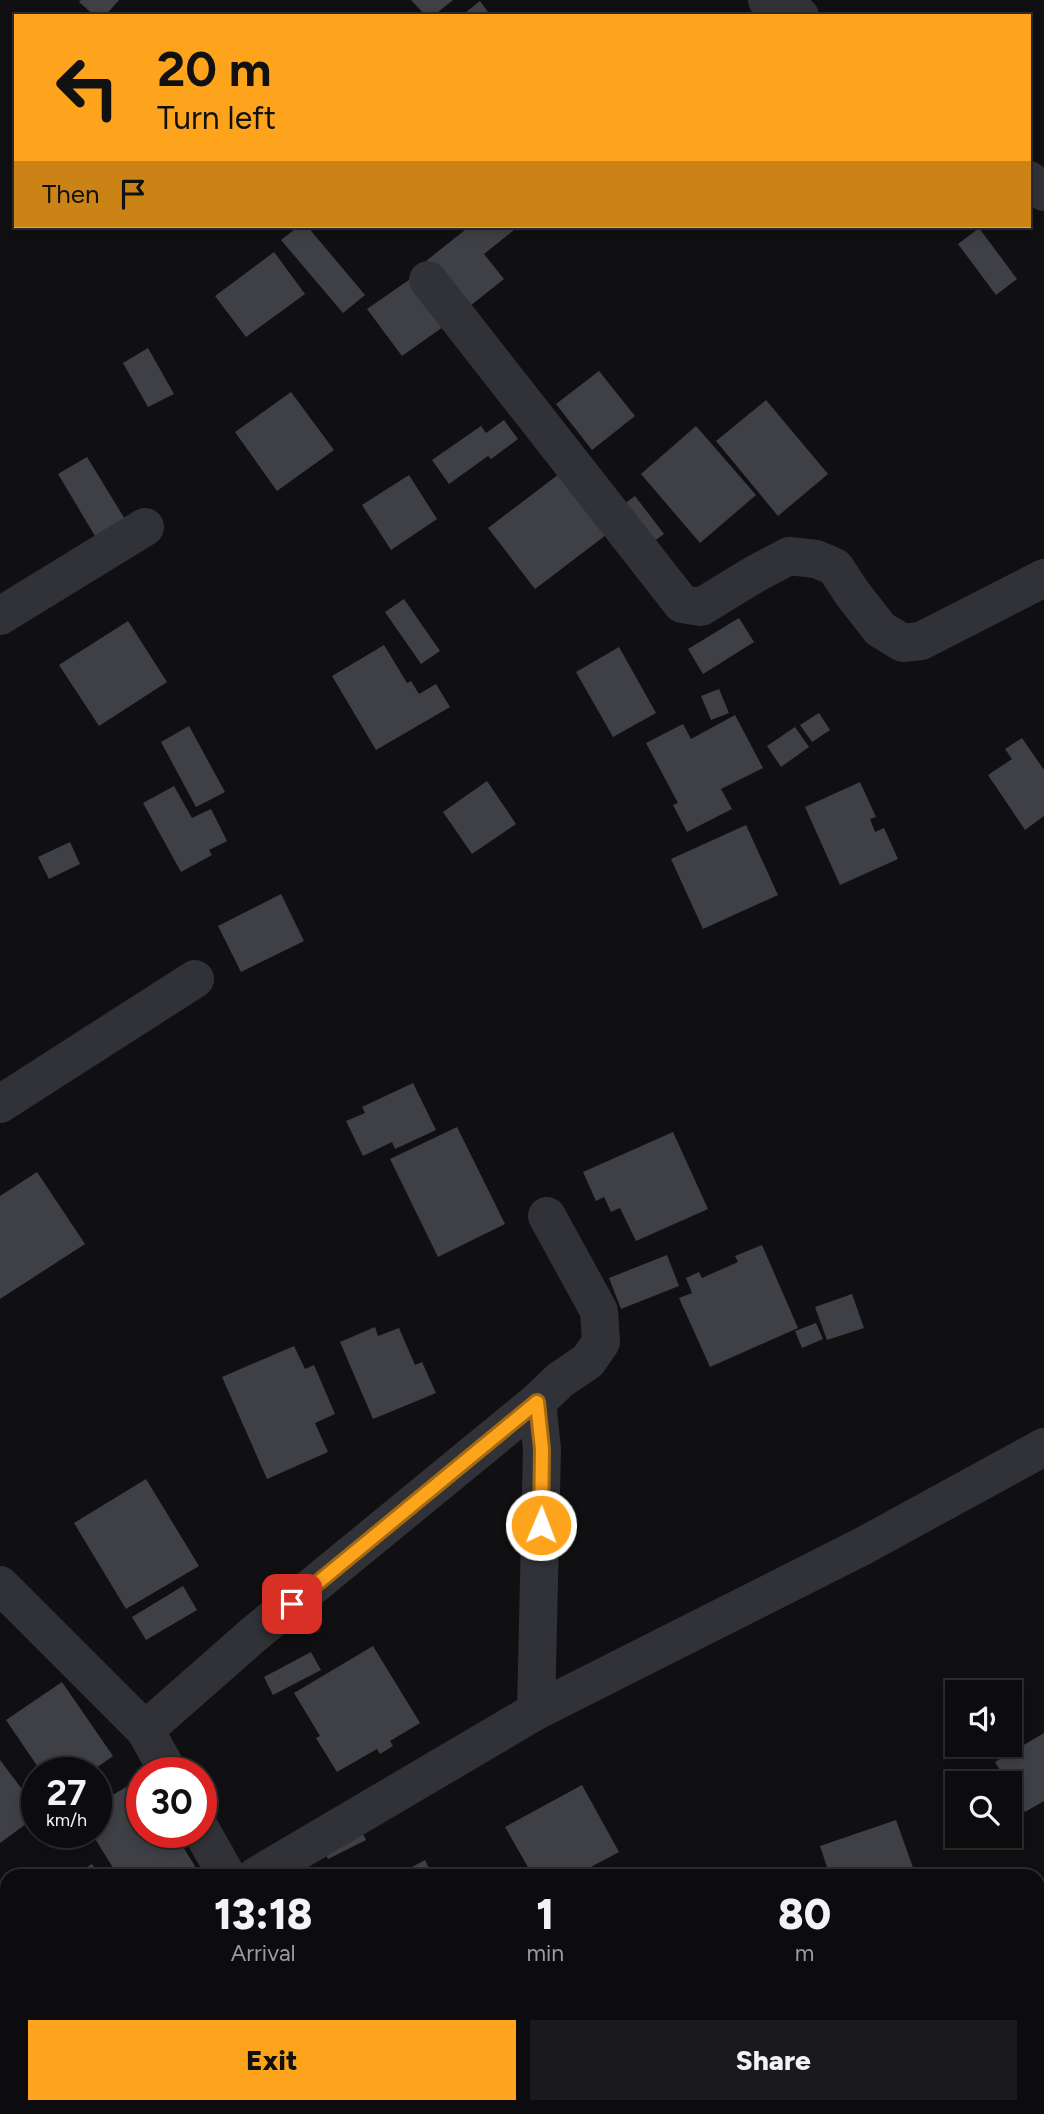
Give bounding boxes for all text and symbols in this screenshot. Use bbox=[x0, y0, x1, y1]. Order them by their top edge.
text: 20 m bbox=[157, 39, 272, 98]
icon: left bbox=[42, 42, 133, 133]
text: Turn left bbox=[157, 99, 276, 137]
icon: arrive bbox=[114, 175, 152, 213]
text: Then bbox=[42, 178, 100, 210]
position arrow bbox=[504, 1488, 578, 1562]
pin bbox=[262, 1574, 322, 1634]
icon: arrive bbox=[273, 1585, 311, 1623]
map controls bbox=[945, 1680, 1022, 1848]
button: sound bbox=[945, 1680, 1022, 1757]
speed limit sign: 30 bbox=[126, 1757, 217, 1848]
button: search bbox=[945, 1771, 1022, 1848]
text: 27 bbox=[47, 1772, 86, 1814]
text: km/h bbox=[46, 1809, 87, 1831]
text: 13:18 bbox=[214, 1889, 313, 1940]
text: 1 bbox=[536, 1889, 554, 1940]
text: 80 bbox=[778, 1889, 831, 1940]
text: Arrival bbox=[231, 1939, 296, 1967]
text: min bbox=[526, 1939, 564, 1967]
text: m bbox=[795, 1939, 814, 1967]
button: Exit bbox=[28, 2020, 516, 2100]
button: Share bbox=[530, 2020, 1017, 2100]

